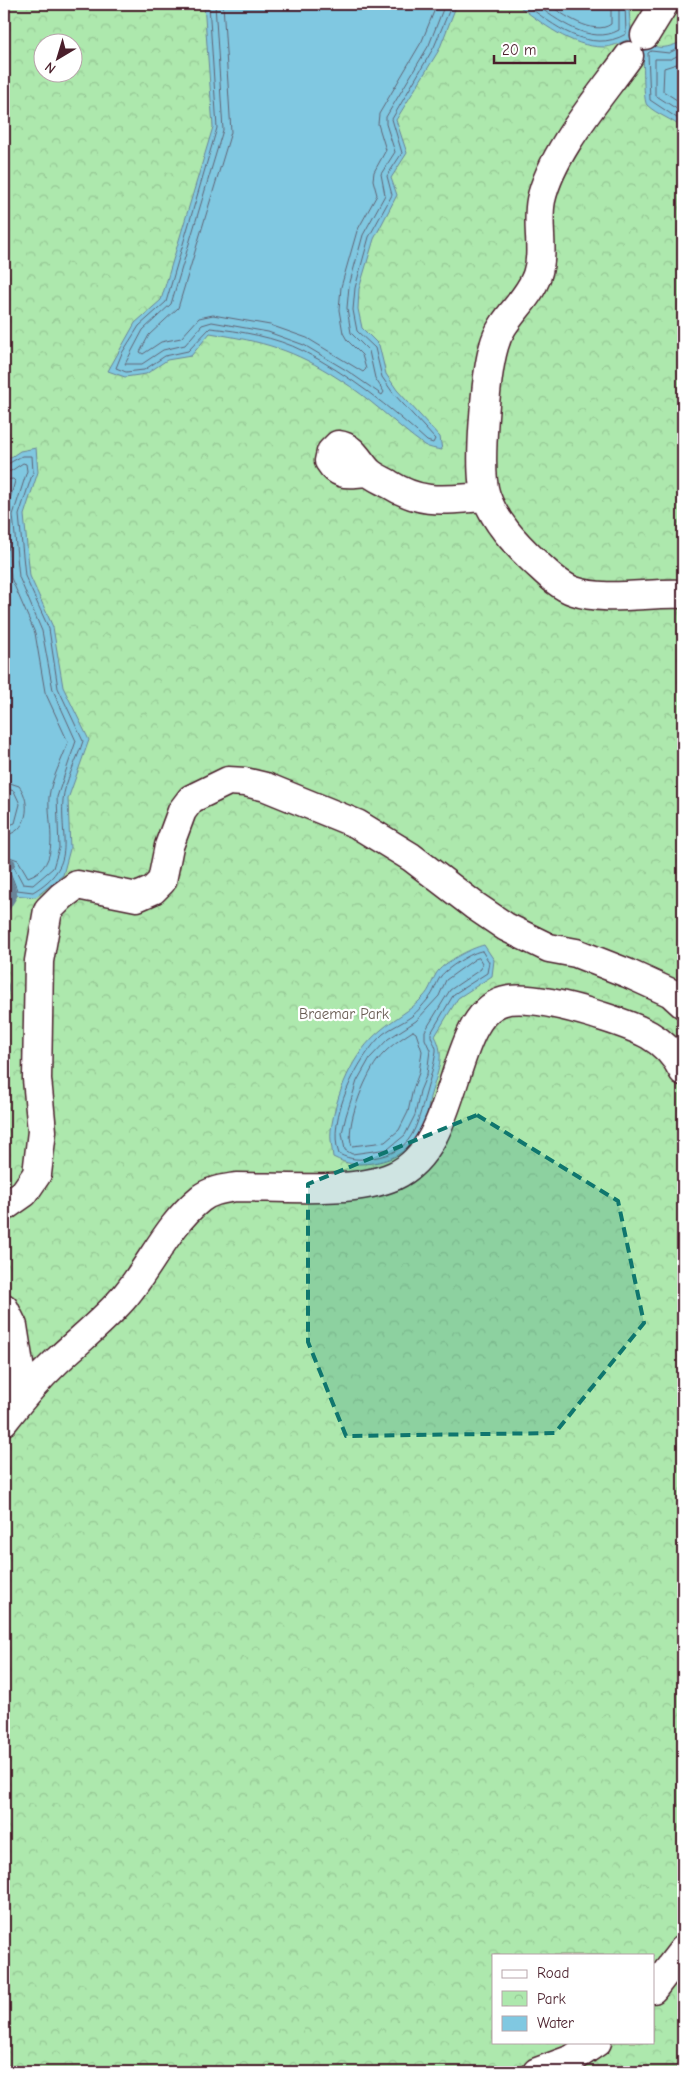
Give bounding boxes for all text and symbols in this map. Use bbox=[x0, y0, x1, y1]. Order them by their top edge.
north arrow bbox=[32, 32, 82, 82]
scale bar bbox=[494, 32, 576, 64]
text: 20 m bbox=[502, 41, 536, 59]
text: N bbox=[41, 58, 59, 77]
park label: Braemar Park bbox=[299, 1005, 390, 1023]
legend bbox=[492, 1954, 654, 2044]
text: Road bbox=[537, 1964, 569, 1982]
text: Park bbox=[537, 1990, 566, 2008]
text: Water bbox=[537, 2014, 574, 2032]

